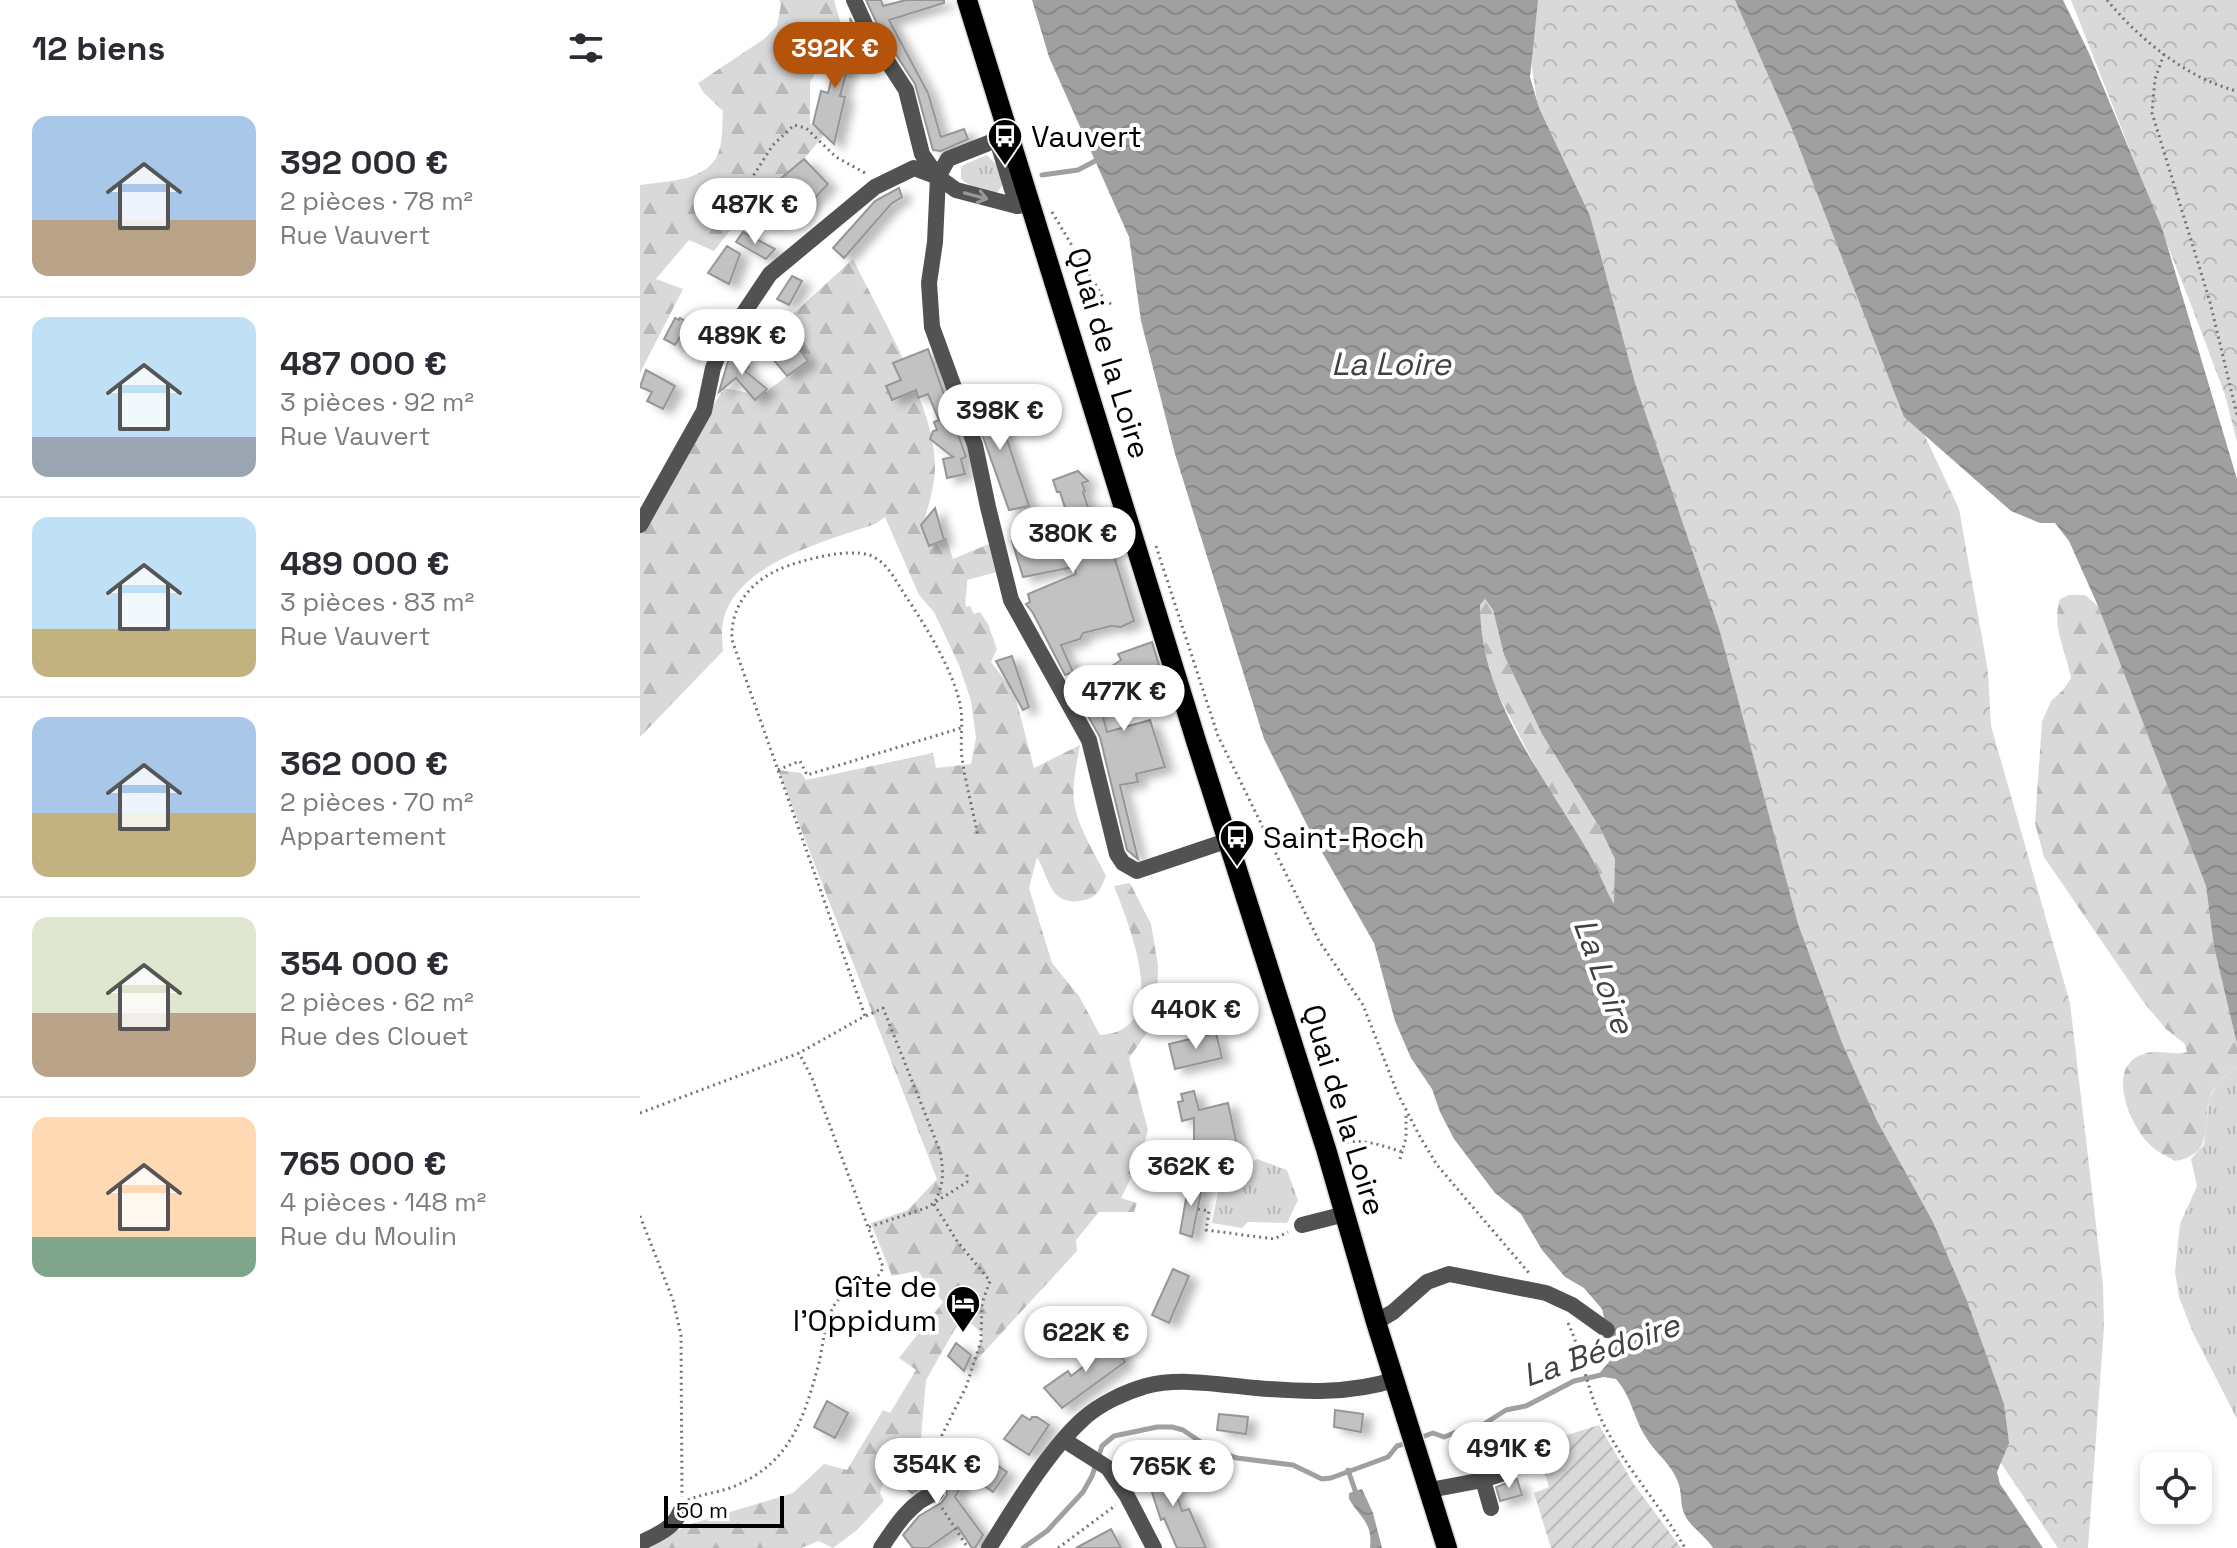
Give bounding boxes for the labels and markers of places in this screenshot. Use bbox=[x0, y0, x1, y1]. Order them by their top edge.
pin: 392K € bbox=[770, 22, 900, 90]
bus stop icon: Vauvert bbox=[986, 117, 1024, 167]
place label: Vauvert bbox=[1031, 117, 1142, 156]
pin: 487K € bbox=[690, 178, 820, 246]
pin: 489K € bbox=[677, 309, 807, 377]
pin: 398K € bbox=[935, 384, 1065, 452]
pin: 380K € bbox=[1008, 507, 1138, 575]
pin: 477K € bbox=[1059, 665, 1189, 733]
bus stop icon: Saint-Roch bbox=[1218, 818, 1256, 868]
place label: Saint-Roch bbox=[1263, 818, 1425, 857]
pin: 440K € bbox=[1131, 983, 1261, 1051]
pin: 362K € bbox=[1126, 1140, 1256, 1208]
place label: Gîte de l'Oppidum bbox=[793, 1267, 937, 1340]
hotel icon: Gîte de l'Oppidum bbox=[944, 1284, 982, 1334]
pin: 622K € bbox=[1021, 1306, 1151, 1374]
pin: 491K € bbox=[1444, 1422, 1574, 1490]
pin: 354K € bbox=[872, 1438, 1002, 1506]
pin: 765K € bbox=[1108, 1440, 1238, 1508]

